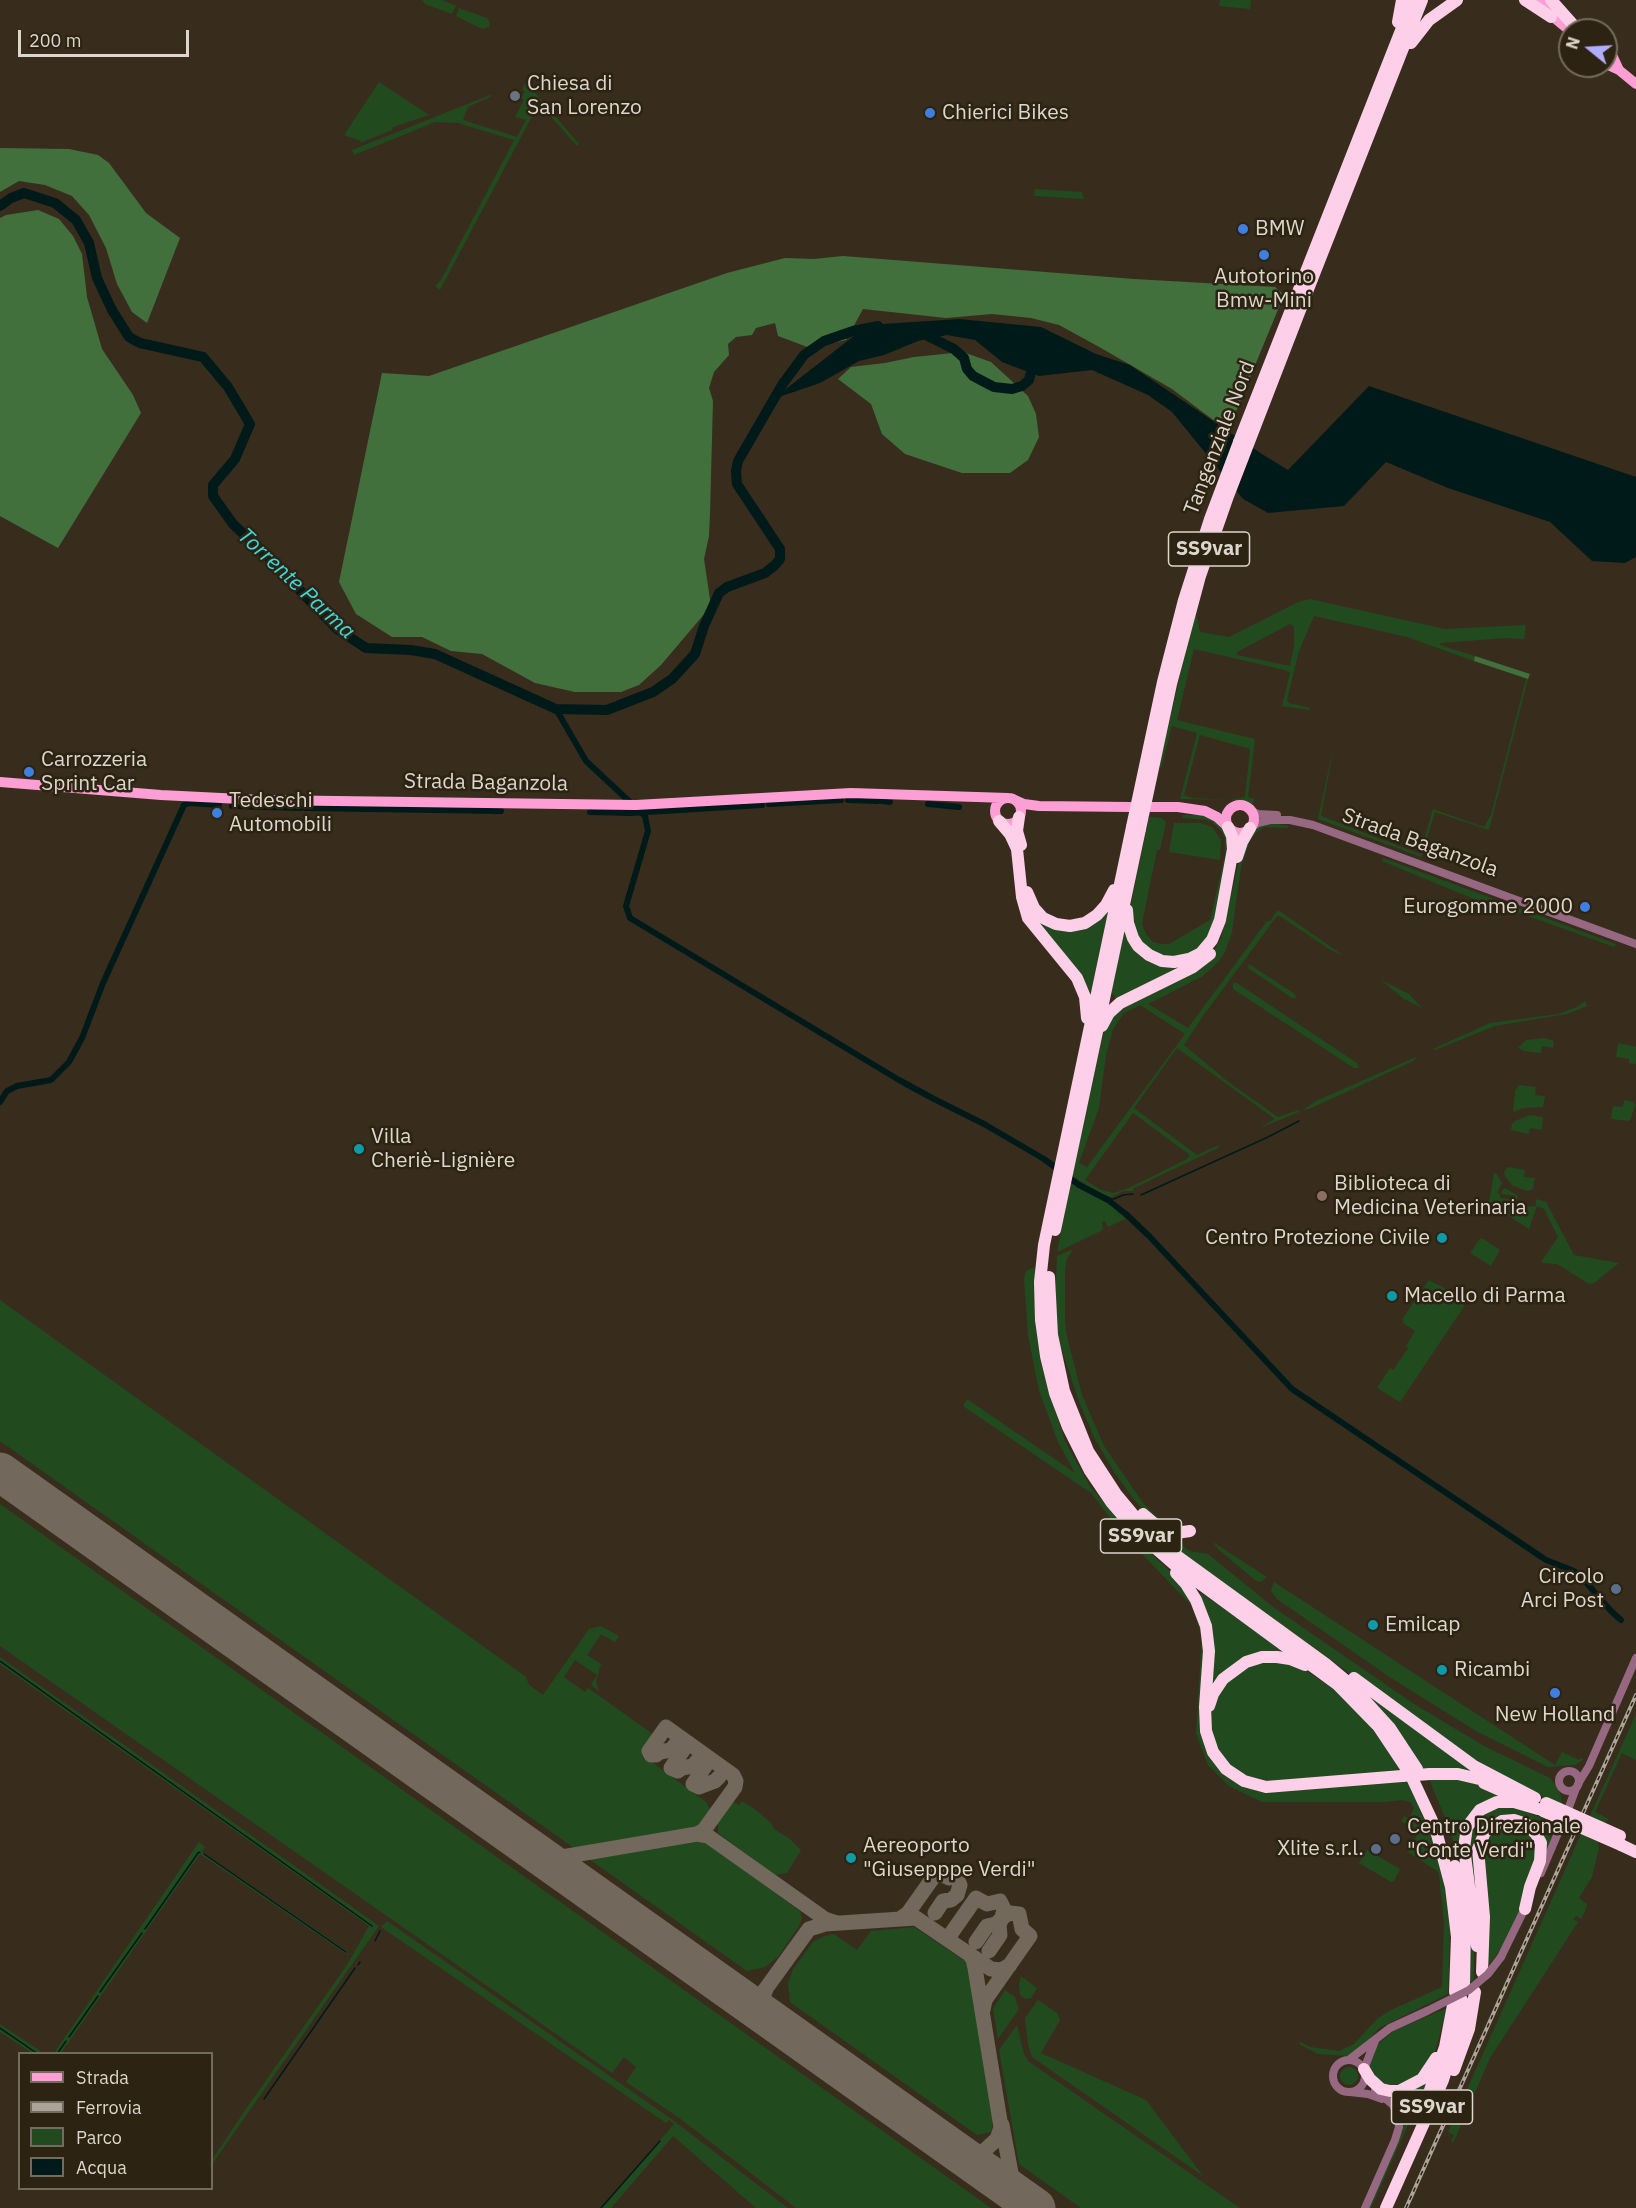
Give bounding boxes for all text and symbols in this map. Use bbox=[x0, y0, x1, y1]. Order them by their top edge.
scale bar bbox=[21, 18, 192, 56]
north arrow bbox=[1558, 18, 1618, 78]
text: 200 m bbox=[29, 29, 81, 52]
text: N bbox=[1561, 34, 1584, 52]
place label: Chiesa di San Lorenzo bbox=[527, 71, 642, 121]
marker: Chiesa di San Lorenzo bbox=[508, 89, 522, 103]
place label: Chierici Bikes bbox=[942, 100, 1069, 126]
marker: Chierici Bikes bbox=[923, 106, 937, 120]
place label: BMW bbox=[1255, 216, 1304, 242]
marker: BMW bbox=[1236, 222, 1250, 236]
marker: Autotorino Bmw-Mini bbox=[1257, 248, 1271, 262]
place label: Autotorino Bmw-Mini bbox=[1214, 264, 1314, 314]
street label: Tangenziale Nord bbox=[1179, 357, 1261, 519]
water label: Torrente Parma bbox=[232, 523, 360, 645]
road number: SS9var bbox=[1168, 532, 1250, 566]
place label: Carrozzeria Sprint Car bbox=[41, 747, 147, 797]
marker: Carrozzeria Sprint Car bbox=[22, 765, 36, 779]
street label: Strada Baganzola bbox=[404, 769, 568, 797]
place label: Tedeschi Automobili bbox=[229, 788, 332, 838]
street label: Strada Baganzola bbox=[1339, 803, 1501, 883]
marker: Tedeschi Automobili bbox=[210, 806, 224, 820]
place label: Eurogomme 2000 bbox=[1403, 894, 1573, 920]
marker: Eurogomme 2000 bbox=[1578, 900, 1592, 914]
place label: Villa Cheriè-Lignière bbox=[371, 1124, 515, 1174]
marker: Villa Cheriè-Lignière bbox=[352, 1142, 366, 1156]
place label: Biblioteca di Medicina Veterinaria bbox=[1334, 1171, 1527, 1221]
marker: Biblioteca di Medicina Veterinaria bbox=[1315, 1189, 1329, 1203]
place label: Centro Protezione Civile bbox=[1205, 1225, 1430, 1251]
marker: Centro Protezione Civile bbox=[1435, 1231, 1449, 1245]
place label: Macello di Parma bbox=[1404, 1283, 1566, 1309]
marker: Macello di Parma bbox=[1385, 1289, 1399, 1303]
road number: SS9var bbox=[1100, 1519, 1182, 1553]
place label: Circolo Arci Post bbox=[1521, 1564, 1604, 1614]
marker: Circolo Arci Post bbox=[1609, 1582, 1623, 1596]
place label: Emilcap bbox=[1385, 1612, 1460, 1638]
marker: Emilcap bbox=[1366, 1618, 1380, 1632]
place label: Ricambi bbox=[1454, 1657, 1530, 1683]
marker: Ricambi bbox=[1435, 1663, 1449, 1677]
marker: New Holland bbox=[1548, 1686, 1562, 1700]
place label: New Holland bbox=[1495, 1702, 1615, 1728]
place label: Centro Direzionale "Conte Verdi" bbox=[1407, 1814, 1581, 1864]
marker: Centro Direzionale "Conte Verdi" bbox=[1388, 1832, 1402, 1846]
place label: Aereoporto "Giusepppe Verdi" bbox=[863, 1833, 1036, 1883]
place label: Xlite s.r.l. bbox=[1277, 1836, 1364, 1862]
marker: Xlite s.r.l. bbox=[1369, 1842, 1383, 1856]
marker: Aereoporto "Giusepppe Verdi" bbox=[844, 1851, 858, 1865]
legend bbox=[18, 2052, 213, 2190]
text: Strada bbox=[76, 2066, 129, 2089]
road number: SS9var bbox=[1392, 2090, 1472, 2124]
text: Ferrovia bbox=[76, 2096, 142, 2119]
text: Parco bbox=[76, 2126, 122, 2149]
text: Acqua bbox=[76, 2156, 127, 2179]

